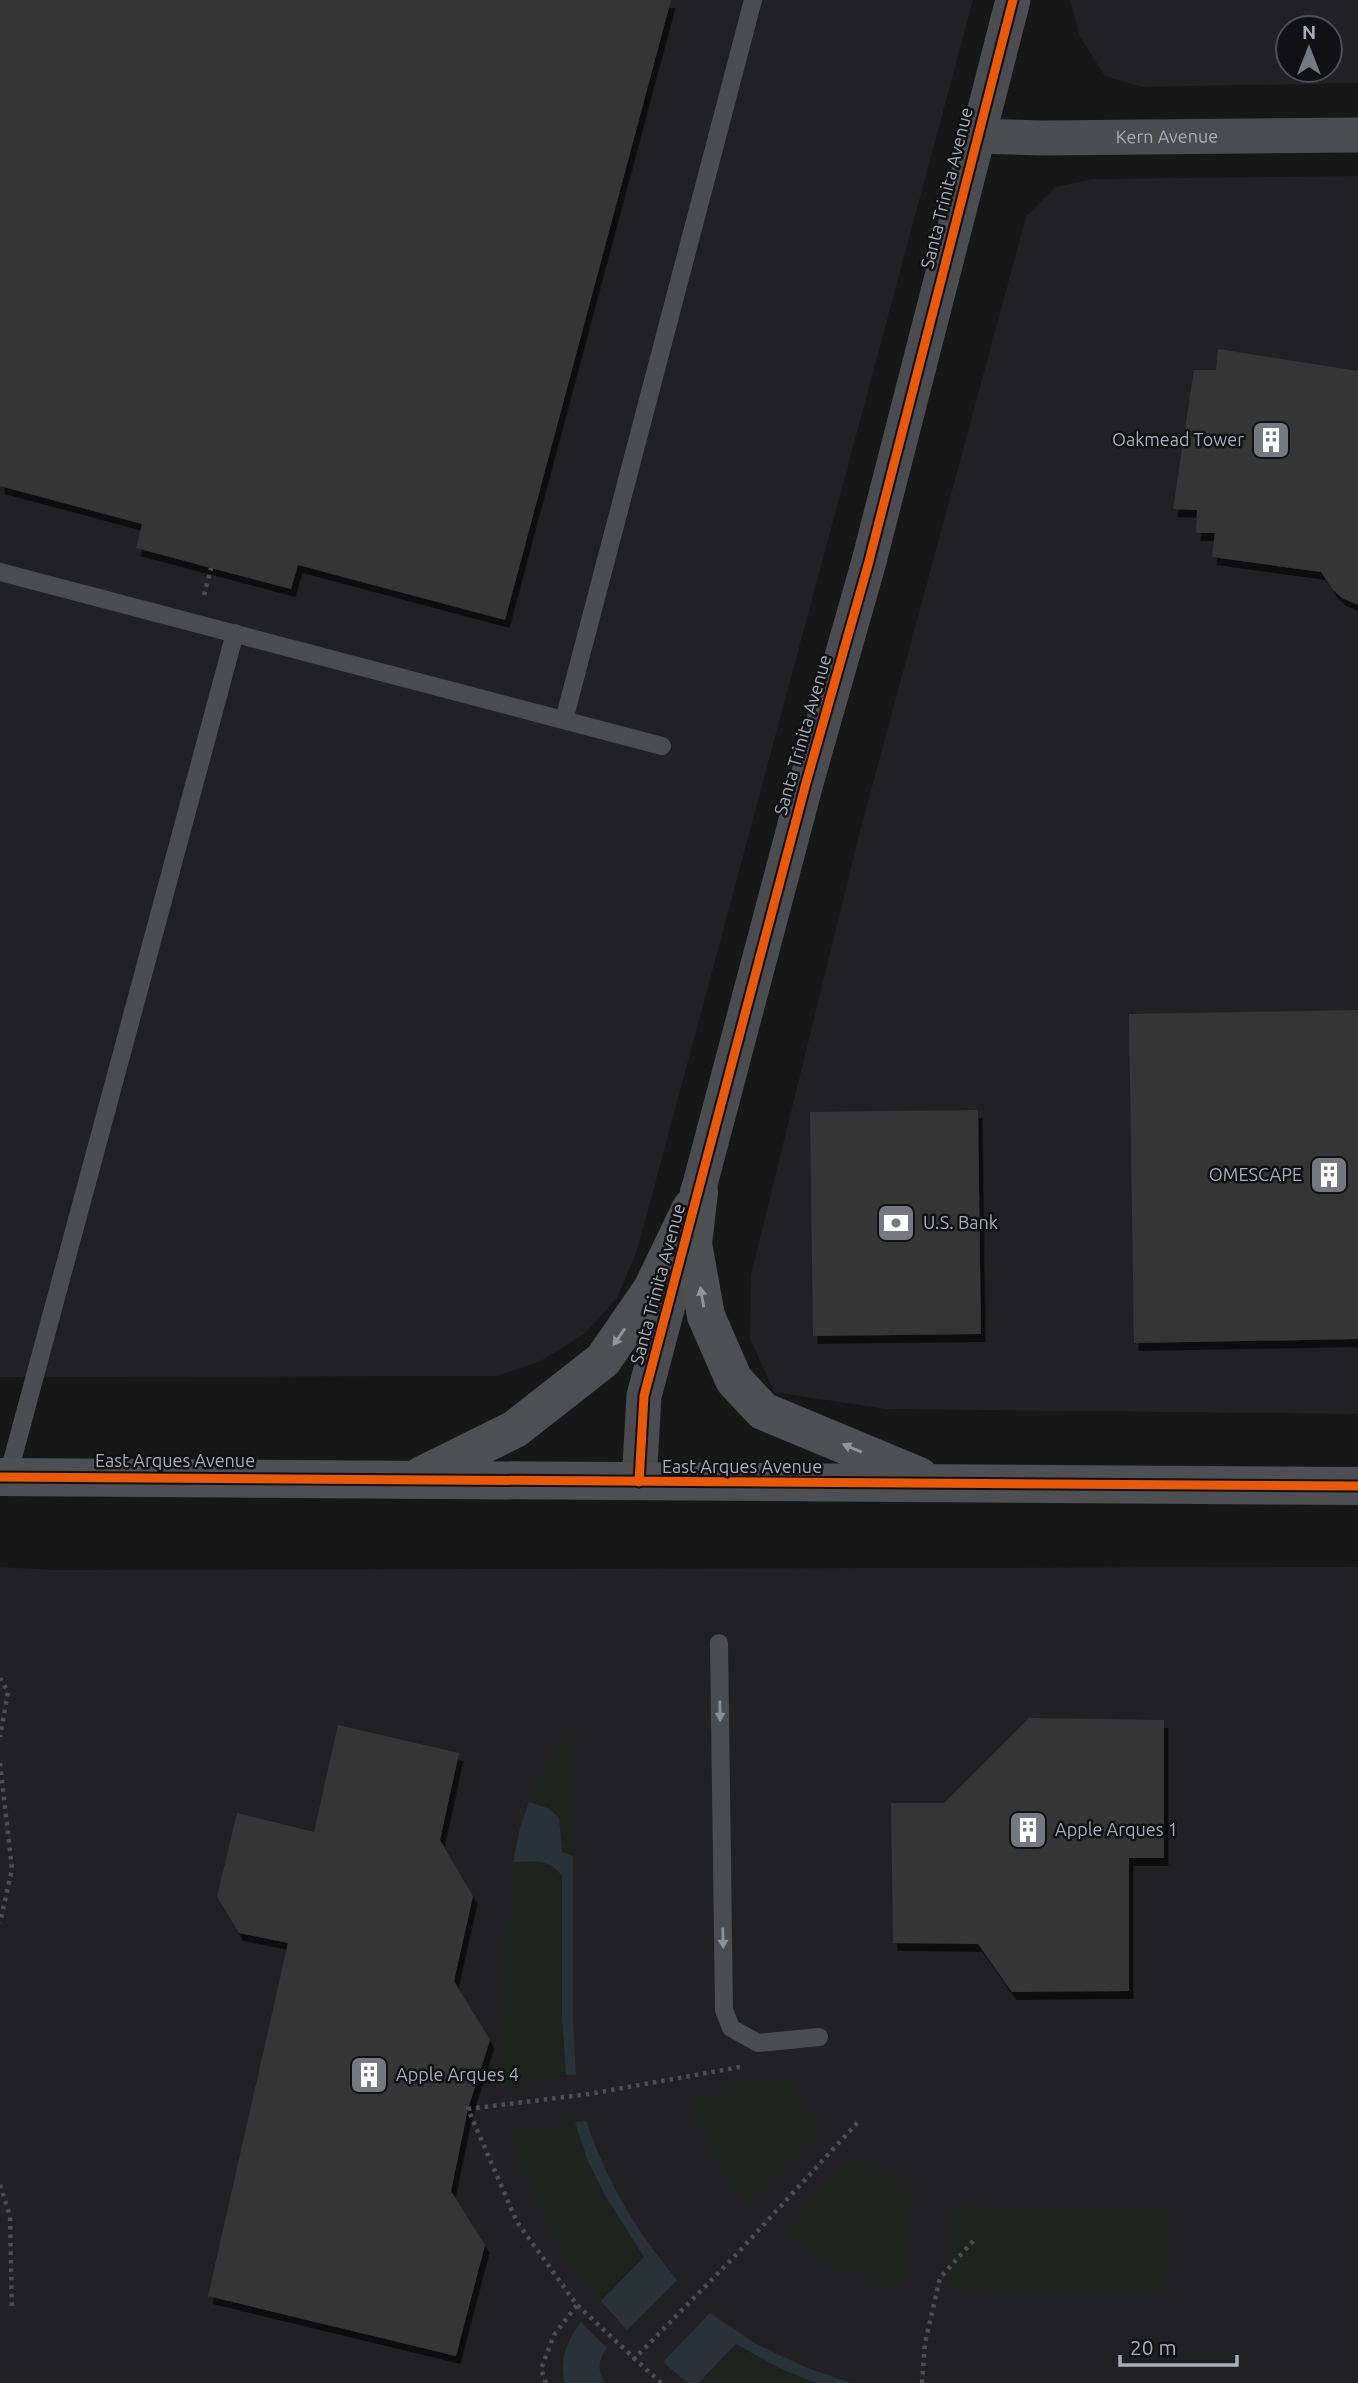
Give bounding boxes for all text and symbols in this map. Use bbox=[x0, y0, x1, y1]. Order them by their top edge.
north arrow bbox=[1274, 14, 1344, 84]
text: N bbox=[1302, 21, 1316, 43]
street label: Santa Trinita Avenue bbox=[916, 105, 976, 271]
street label: Kern Avenue bbox=[1116, 125, 1218, 146]
building icon: Oakmead Tower bbox=[1250, 419, 1292, 461]
place label: Oakmead Tower bbox=[1112, 429, 1244, 449]
street label: Santa Trinita Avenue bbox=[770, 652, 834, 817]
building icon: OMESCAPE bbox=[1308, 1154, 1350, 1196]
place label: OMESCAPE bbox=[1209, 1164, 1302, 1184]
street label: Santa Trinita Avenue bbox=[626, 1201, 688, 1366]
bank icon: U.S. Bank bbox=[875, 1202, 917, 1244]
place label: U.S. Bank bbox=[923, 1212, 998, 1232]
one-way arrow bbox=[697, 1286, 708, 1308]
one-way arrow bbox=[612, 1328, 626, 1346]
one-way arrow bbox=[841, 1442, 862, 1453]
street label: East Arques Avenue bbox=[95, 1450, 255, 1470]
street label: East Arques Avenue bbox=[662, 1456, 822, 1476]
one-way arrow bbox=[714, 1700, 726, 1722]
building icon: Apple Arques 1 bbox=[1007, 1809, 1049, 1851]
place label: Apple Arques 1 bbox=[1055, 1819, 1178, 1839]
one-way arrow bbox=[717, 1928, 729, 1950]
building icon: Apple Arques 4 bbox=[348, 2054, 390, 2096]
place label: Apple Arques 4 bbox=[396, 2064, 519, 2084]
scale bar bbox=[1120, 2324, 1237, 2368]
text: 20 m bbox=[1130, 2335, 1177, 2359]

